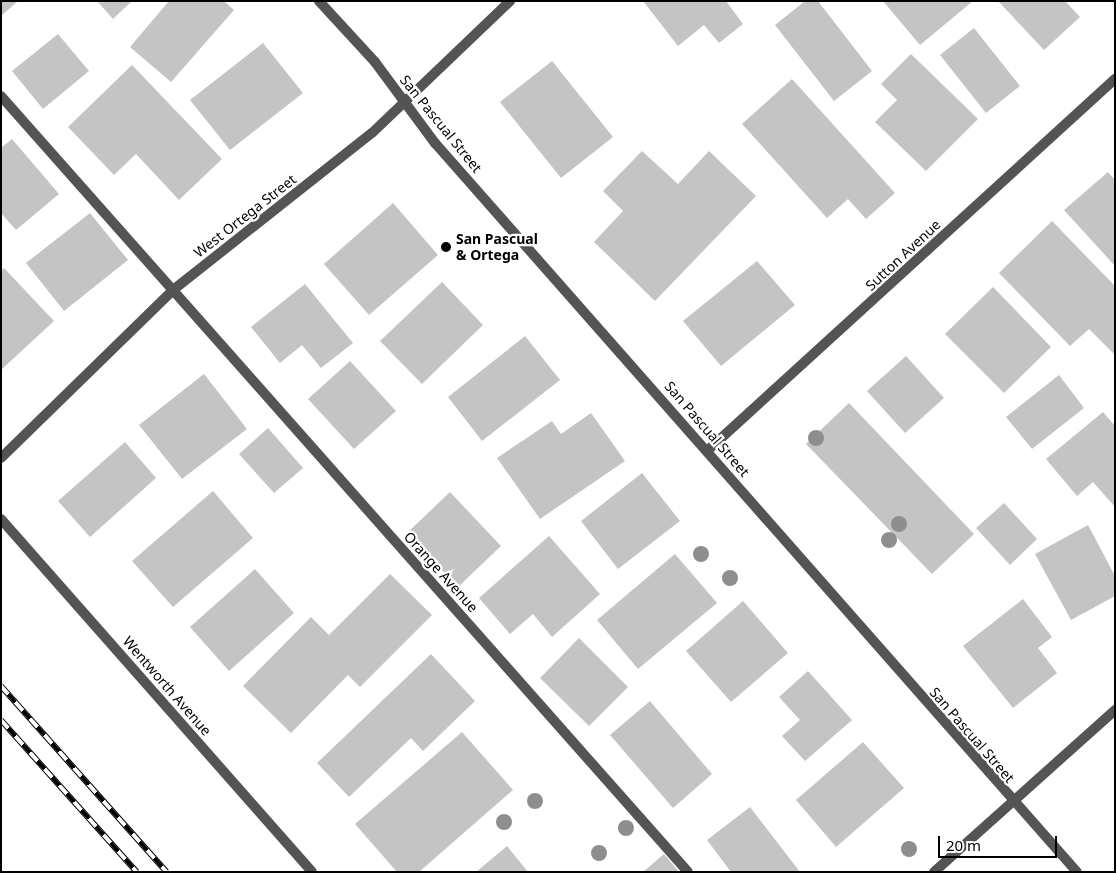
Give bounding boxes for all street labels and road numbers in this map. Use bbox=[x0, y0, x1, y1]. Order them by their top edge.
street label: San Pascual Street bbox=[397, 72, 485, 176]
street label: West Ortega Street bbox=[191, 171, 299, 261]
street label: Sutton Avenue bbox=[862, 216, 944, 294]
street label: San Pascual Street bbox=[661, 378, 753, 480]
street label: Orange Avenue bbox=[401, 528, 481, 616]
street label: Wentworth Avenue bbox=[119, 633, 215, 739]
street label: San Pascual Street bbox=[926, 684, 1018, 786]

